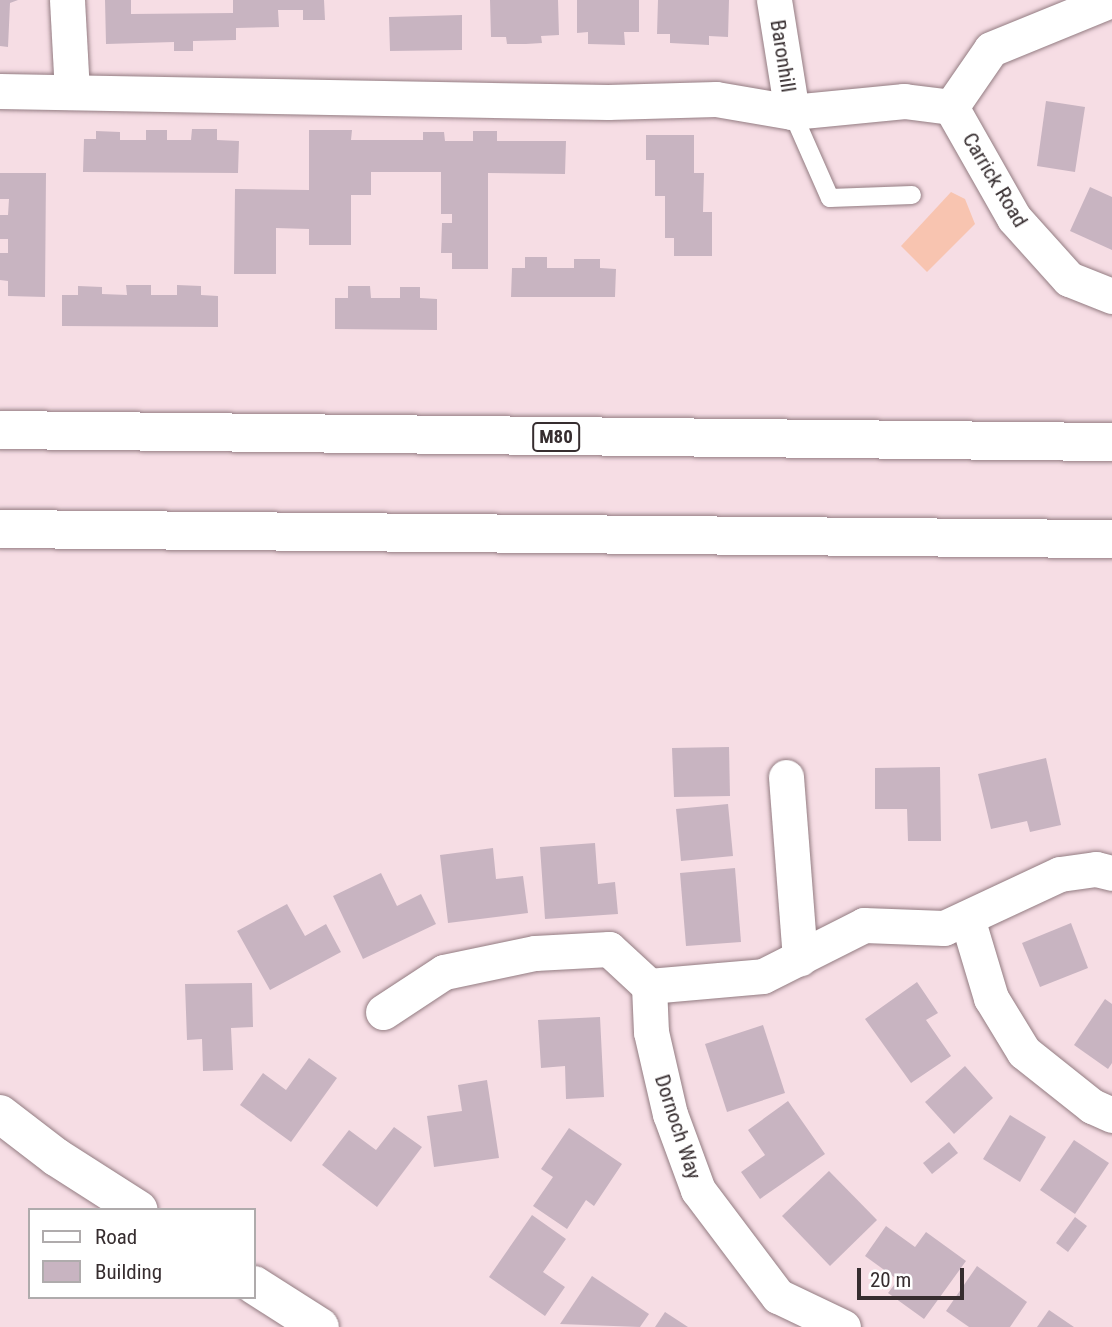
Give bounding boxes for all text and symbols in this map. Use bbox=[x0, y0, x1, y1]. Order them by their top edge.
street label: Baronhill bbox=[765, 18, 801, 94]
street label: Carrick Road bbox=[957, 128, 1033, 232]
road number: M80 bbox=[532, 422, 580, 452]
street label: Dornoch Way bbox=[649, 1071, 707, 1183]
legend bbox=[28, 1208, 256, 1299]
text: Road bbox=[95, 1225, 137, 1249]
scale bar bbox=[860, 1254, 967, 1298]
text: Building bbox=[95, 1260, 162, 1284]
text: 20 m bbox=[870, 1268, 911, 1292]

